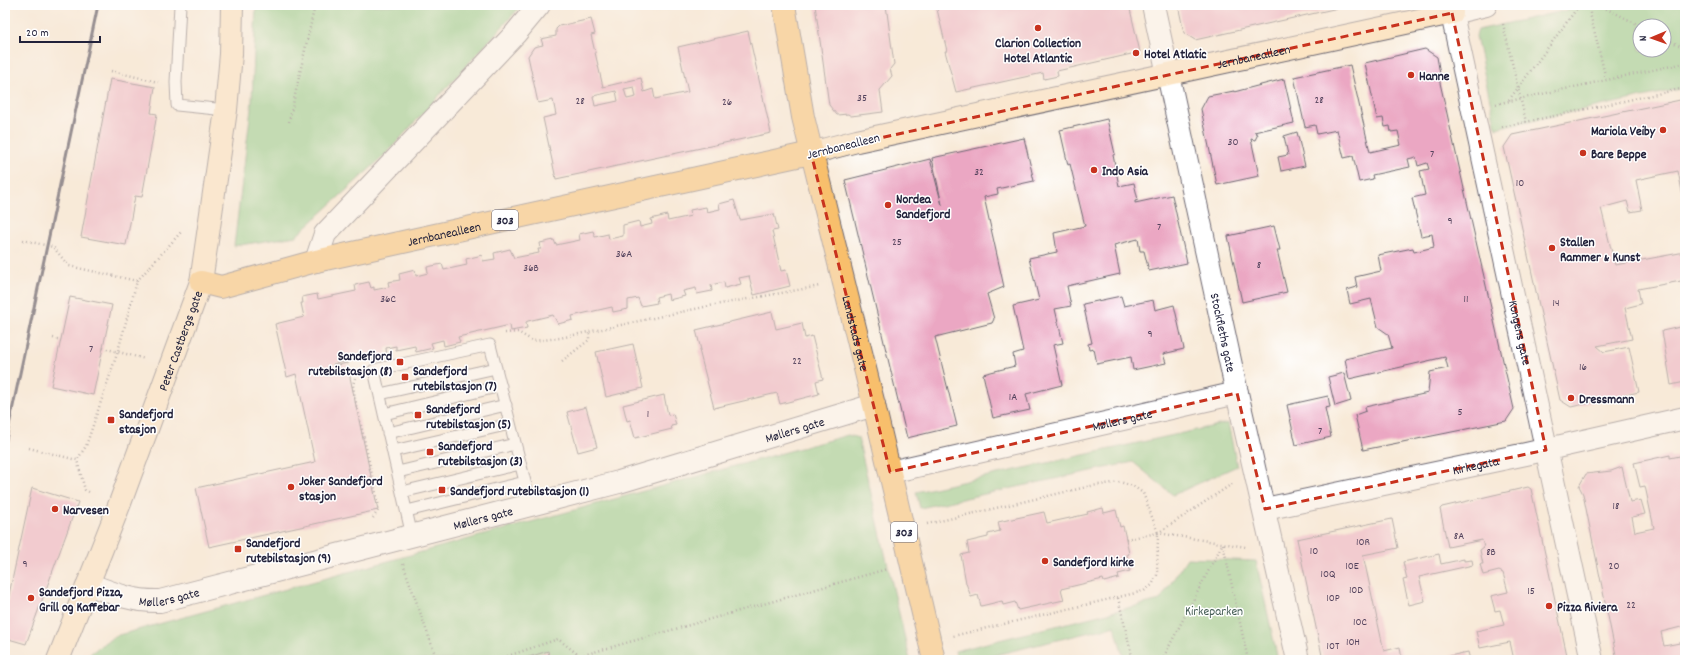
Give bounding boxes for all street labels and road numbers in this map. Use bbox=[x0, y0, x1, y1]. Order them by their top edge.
street label: Jernbanealleen bbox=[1215, 41, 1292, 75]
street label: Jernbanealleen bbox=[805, 129, 882, 166]
road number: 303 bbox=[492, 210, 518, 230]
street label: Jernbanealleen bbox=[406, 218, 483, 253]
street label: Peter Castbergs gate bbox=[155, 288, 209, 394]
street label: Stockfleths gate bbox=[1204, 291, 1239, 375]
street label: Landstads gate bbox=[835, 294, 872, 373]
street label: Kongens gate bbox=[1502, 299, 1535, 368]
street label: Møllers gate bbox=[1091, 406, 1155, 438]
street label: Møllers gate bbox=[763, 413, 827, 449]
street label: Kirkegata bbox=[1451, 453, 1502, 481]
street label: Møllers gate bbox=[452, 503, 516, 537]
road number: 303 bbox=[891, 522, 917, 542]
street label: Møllers gate bbox=[138, 584, 202, 613]

